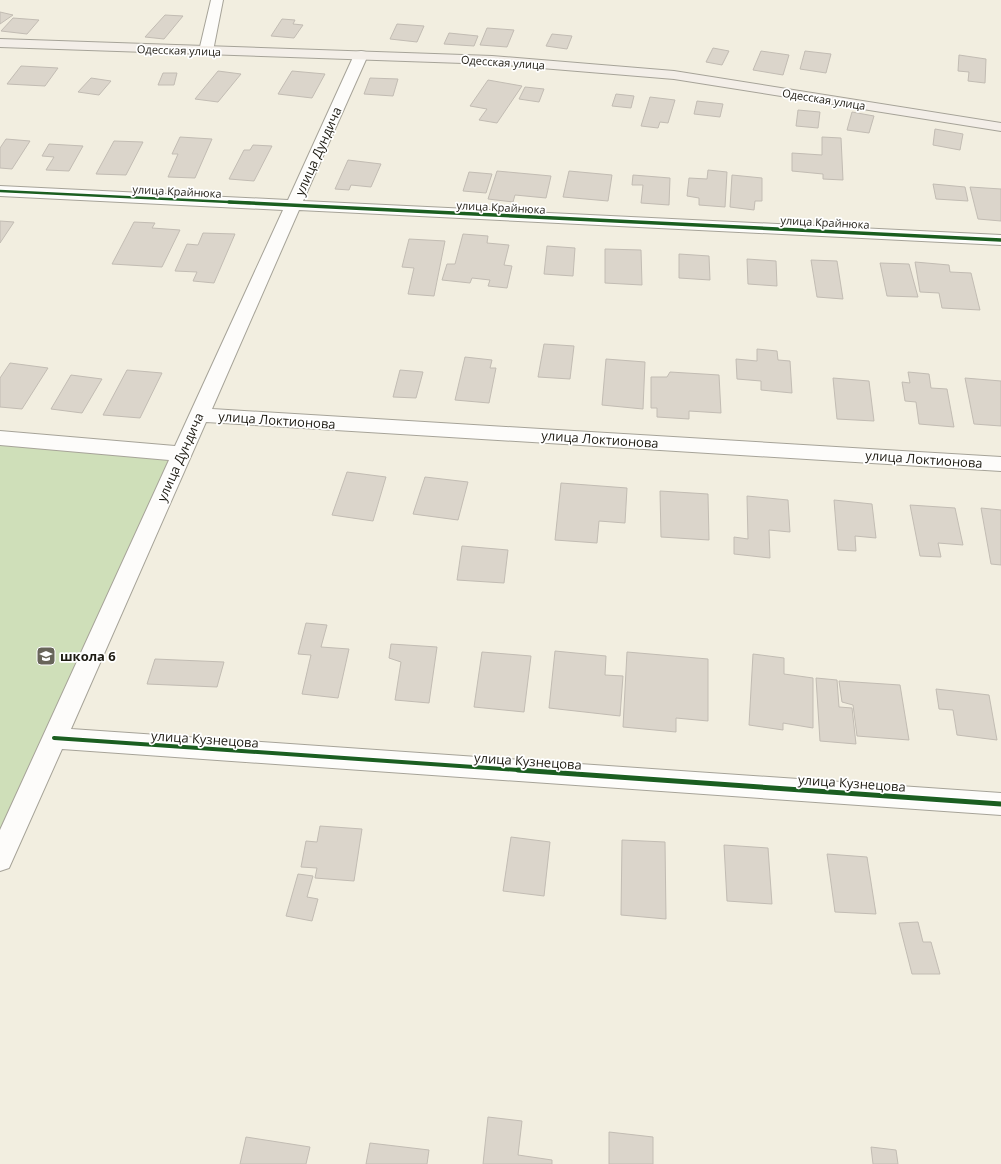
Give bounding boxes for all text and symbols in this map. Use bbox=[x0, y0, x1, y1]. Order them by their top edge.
street label: Одесская улица bbox=[137, 41, 221, 59]
street label: Одесская улица bbox=[461, 52, 545, 72]
street label: Одесская улица bbox=[781, 85, 867, 113]
street label: улица Дундича bbox=[290, 104, 346, 198]
street label: улица Крайнюка bbox=[132, 181, 222, 201]
street label: улица Крайнюка bbox=[456, 197, 546, 217]
street label: улица Крайнюка bbox=[780, 212, 870, 232]
street label: улица Локтионова bbox=[218, 407, 336, 433]
street label: улица Дундича bbox=[152, 410, 208, 504]
street label: улица Локтионова bbox=[541, 426, 659, 452]
street label: улица Локтионова bbox=[865, 446, 983, 472]
school or university icon: школа 6 bbox=[35, 645, 57, 667]
place label: школа 6 bbox=[60, 647, 116, 665]
street label: улица Кузнецова bbox=[151, 726, 259, 752]
street label: улица Кузнецова bbox=[474, 748, 582, 774]
street label: улица Кузнецова bbox=[798, 770, 906, 796]

